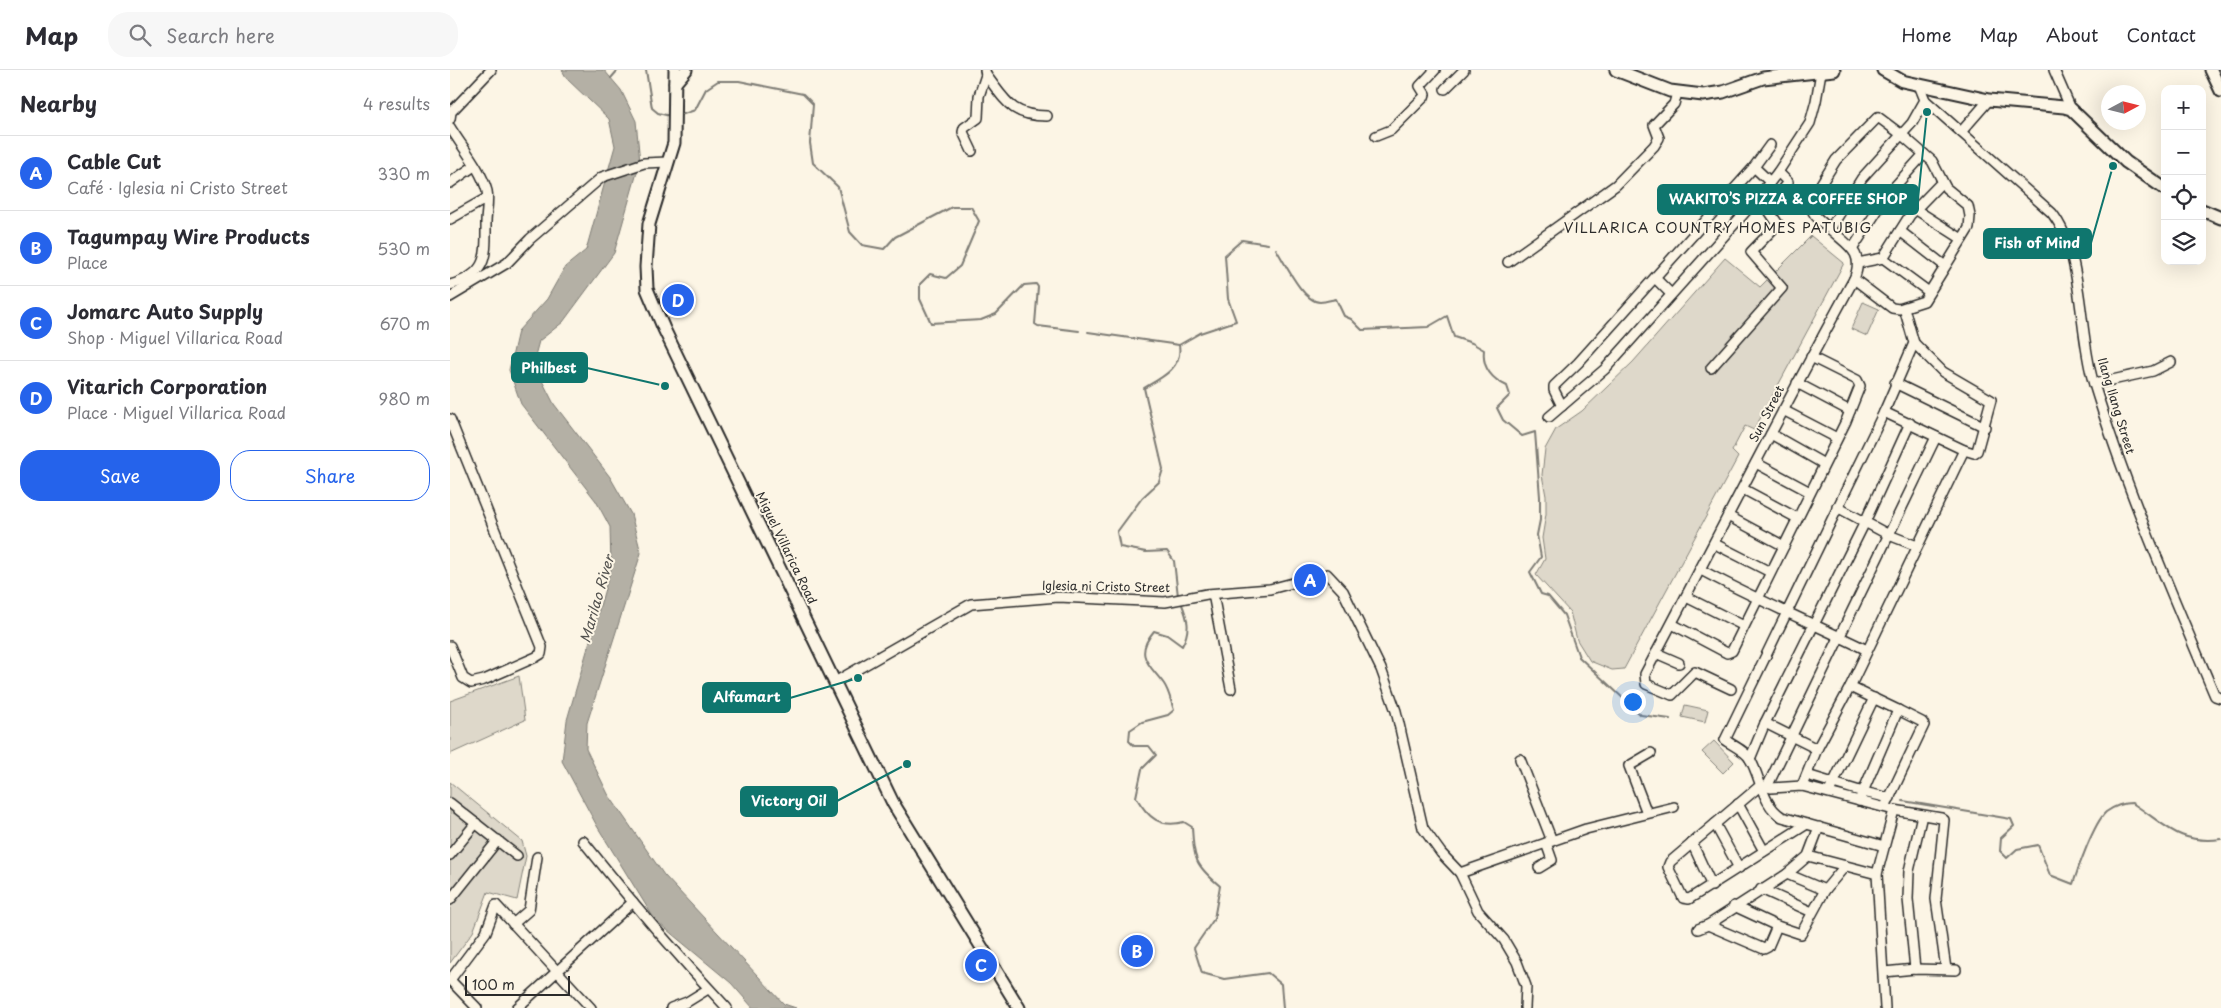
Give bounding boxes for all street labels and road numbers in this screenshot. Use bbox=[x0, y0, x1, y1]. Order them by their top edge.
street label: Ilang Ilang Street bbox=[2094, 355, 2140, 456]
street label: Sun Street bbox=[1744, 382, 1788, 445]
street label: Miguel Villarica Road bbox=[752, 488, 822, 607]
street label: Iglesia ni Cristo Street bbox=[1042, 576, 1170, 596]

